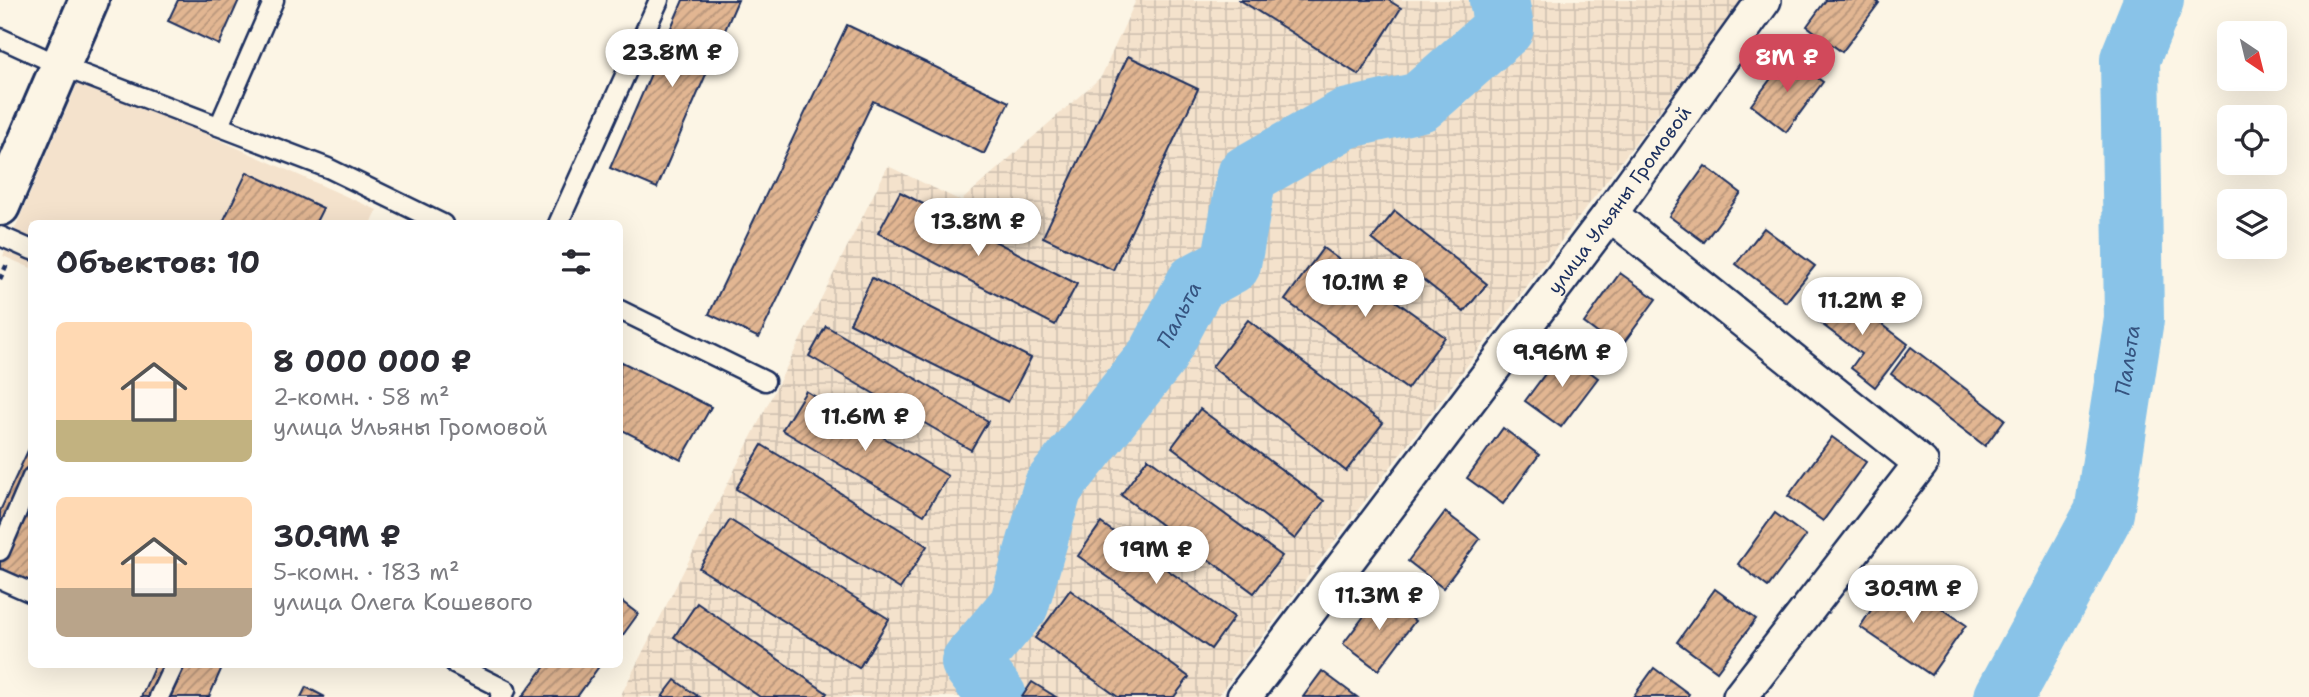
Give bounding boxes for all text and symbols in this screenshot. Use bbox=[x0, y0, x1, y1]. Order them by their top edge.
north arrow bbox=[2217, 21, 2287, 91]
map controls bbox=[2217, 21, 2287, 259]
pin: 23.8M ₽ bbox=[607, 29, 737, 89]
pin: 8M ₽ bbox=[1746, 34, 1828, 94]
text: 23.8M ₽ bbox=[621, 37, 723, 67]
text: 8M ₽ bbox=[1755, 42, 1819, 72]
street label: улица Ульяны Громовой bbox=[1542, 101, 1696, 298]
button: locate bbox=[2217, 105, 2287, 175]
button: layers bbox=[2217, 189, 2287, 259]
pin: 13.8M ₽ bbox=[913, 198, 1043, 258]
text: 13.8M ₽ bbox=[930, 206, 1026, 236]
text: Объектов: 10 bbox=[56, 242, 260, 283]
icon: filters bbox=[557, 243, 595, 281]
pin: 10.1M ₽ bbox=[1300, 260, 1430, 319]
text: 10.1M ₽ bbox=[1321, 267, 1409, 297]
water label: Пальта bbox=[1150, 277, 1208, 353]
pin: 11.2M ₽ bbox=[1797, 278, 1927, 337]
text: 11.2M ₽ bbox=[1817, 285, 1907, 315]
water label: Пальта bbox=[2108, 323, 2147, 398]
pin: 9.96M ₽ bbox=[1497, 330, 1627, 389]
text: 9.96M ₽ bbox=[1512, 337, 1612, 367]
text: 8 000 000 ₽ bbox=[273, 341, 472, 382]
icon: home bbox=[112, 350, 196, 434]
text: 2-комн. · 58 m² bbox=[273, 382, 450, 412]
pin: 11.6M ₽ bbox=[800, 393, 930, 453]
text: 11.6M ₽ bbox=[820, 401, 910, 431]
text: улица Ульяны Громовой bbox=[273, 412, 548, 442]
text: 30.9M ₽ bbox=[273, 516, 401, 557]
icon: home bbox=[112, 525, 196, 609]
pin: 19M ₽ bbox=[1107, 526, 1205, 586]
text: 19M ₽ bbox=[1119, 534, 1193, 564]
text: 5-комн. · 183 m² bbox=[273, 557, 460, 587]
pin: 30.9M ₽ bbox=[1848, 566, 1978, 625]
pin: 11.3M ₽ bbox=[1314, 572, 1444, 632]
text: 30.9M ₽ bbox=[1864, 573, 1962, 603]
text: 11.3M ₽ bbox=[1334, 580, 1424, 610]
text: улица Олега Кошевого bbox=[273, 587, 533, 617]

